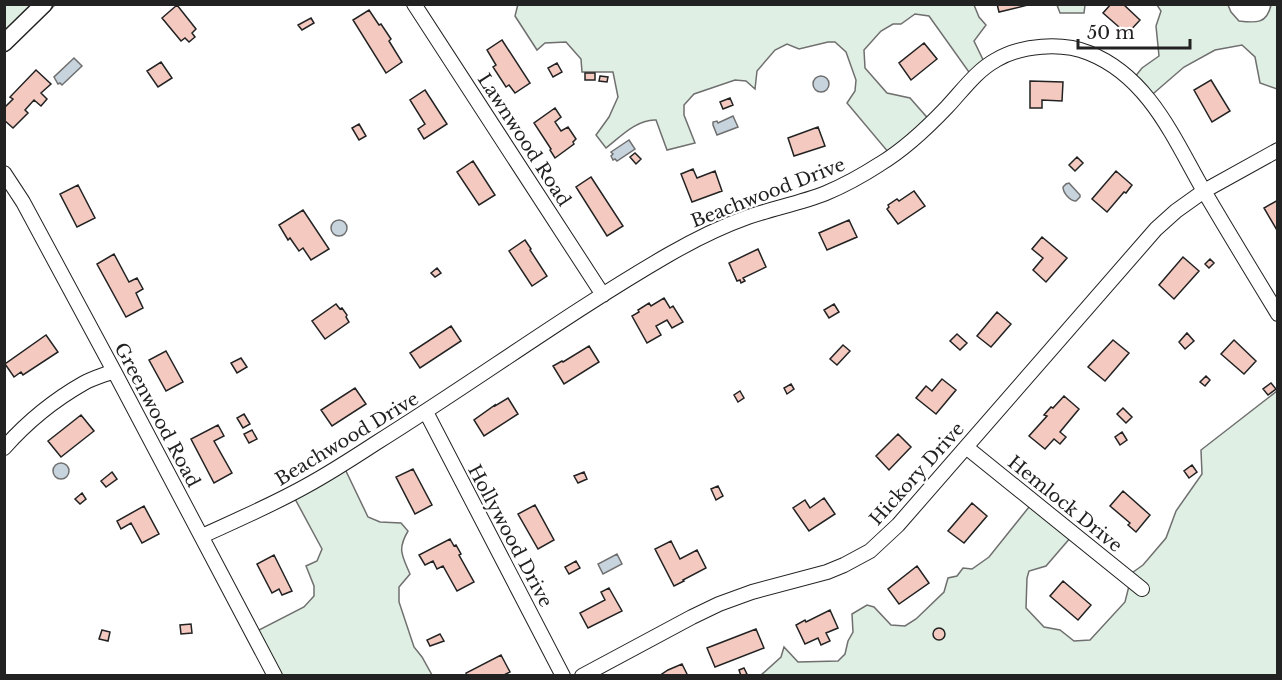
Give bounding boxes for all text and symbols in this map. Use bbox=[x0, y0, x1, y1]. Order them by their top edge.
scale bar bbox=[1078, 12, 1190, 50]
text: 50 m bbox=[1087, 22, 1135, 44]
street label: Lawnwood Road bbox=[473, 69, 575, 211]
street label: Beachwood Drive bbox=[688, 154, 848, 232]
street label: Greenwood Road bbox=[110, 339, 204, 491]
street label: Beachwood Drive bbox=[271, 388, 423, 490]
street label: Hickory Drive bbox=[865, 418, 969, 530]
street label: Hemlock Drive bbox=[1003, 451, 1127, 557]
street label: Hollywood Drive bbox=[463, 461, 557, 611]

